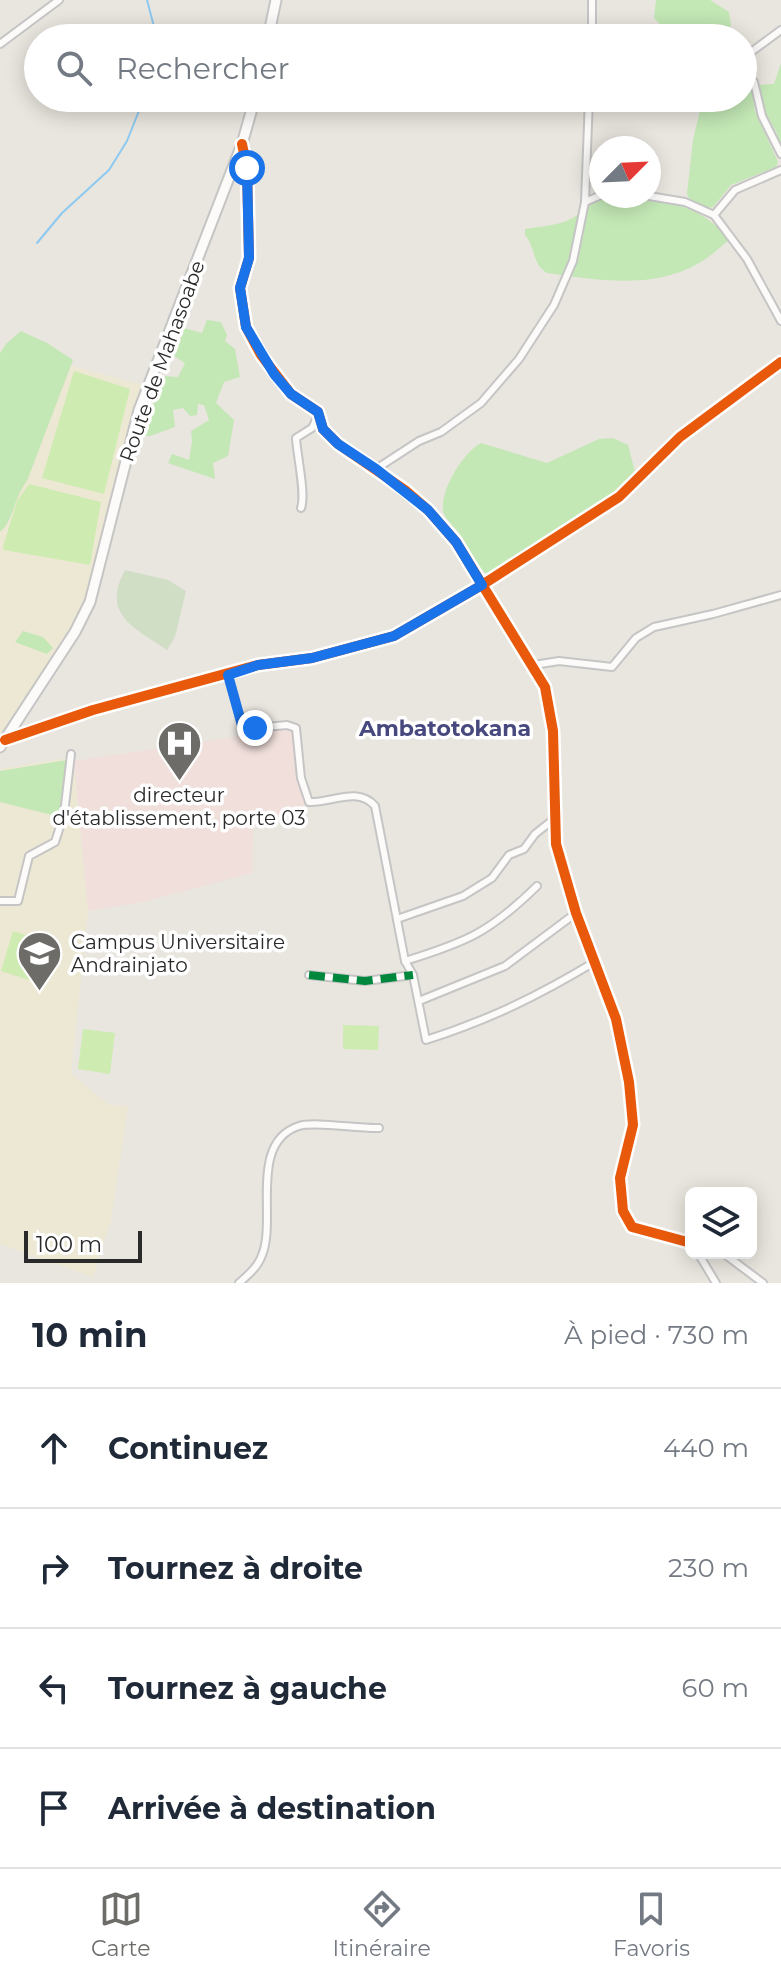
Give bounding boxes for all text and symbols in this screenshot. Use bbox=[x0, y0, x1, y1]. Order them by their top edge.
search box bbox=[24, 24, 757, 112]
icon: search bbox=[52, 46, 96, 90]
text: Rechercher bbox=[116, 50, 290, 87]
north arrow bbox=[589, 136, 661, 208]
route start bbox=[229, 150, 265, 186]
street label: Route de Mahasoabe bbox=[114, 257, 210, 465]
route end bbox=[237, 710, 273, 746]
district label: Ambatotokana bbox=[358, 715, 531, 742]
hospital icon: directeur d'établissement, porte 03 bbox=[155, 719, 203, 782]
place label: directeur d'établissement, porte 03 bbox=[52, 783, 306, 830]
school or university icon: Campus Universitaire Andrainjato bbox=[16, 929, 64, 992]
place label: Campus Universitaire Andrainjato bbox=[71, 930, 285, 977]
map controls bbox=[685, 1187, 757, 1259]
button: layers bbox=[685, 1187, 757, 1259]
scale bar bbox=[24, 1227, 142, 1263]
text: 100 m bbox=[36, 1231, 102, 1258]
text: 10 min bbox=[32, 1314, 147, 1356]
text: À pied · 730 m bbox=[564, 1319, 749, 1351]
icon: ahead bbox=[32, 1426, 76, 1470]
text: Continuez bbox=[108, 1430, 268, 1467]
text: 440 m bbox=[663, 1432, 749, 1464]
icon: right bbox=[32, 1546, 76, 1590]
text: Tournez à droite bbox=[108, 1550, 363, 1587]
text: 230 m bbox=[668, 1552, 749, 1584]
icon: left bbox=[32, 1666, 76, 1710]
text: Tournez à gauche bbox=[108, 1670, 387, 1707]
text: 60 m bbox=[682, 1672, 749, 1704]
icon: arrive bbox=[32, 1786, 76, 1830]
text: Arrivée à destination bbox=[108, 1790, 436, 1827]
tab: Carte bbox=[91, 1887, 150, 1962]
tab: Itinéraire bbox=[333, 1887, 431, 1962]
tab: Favoris bbox=[613, 1887, 690, 1962]

